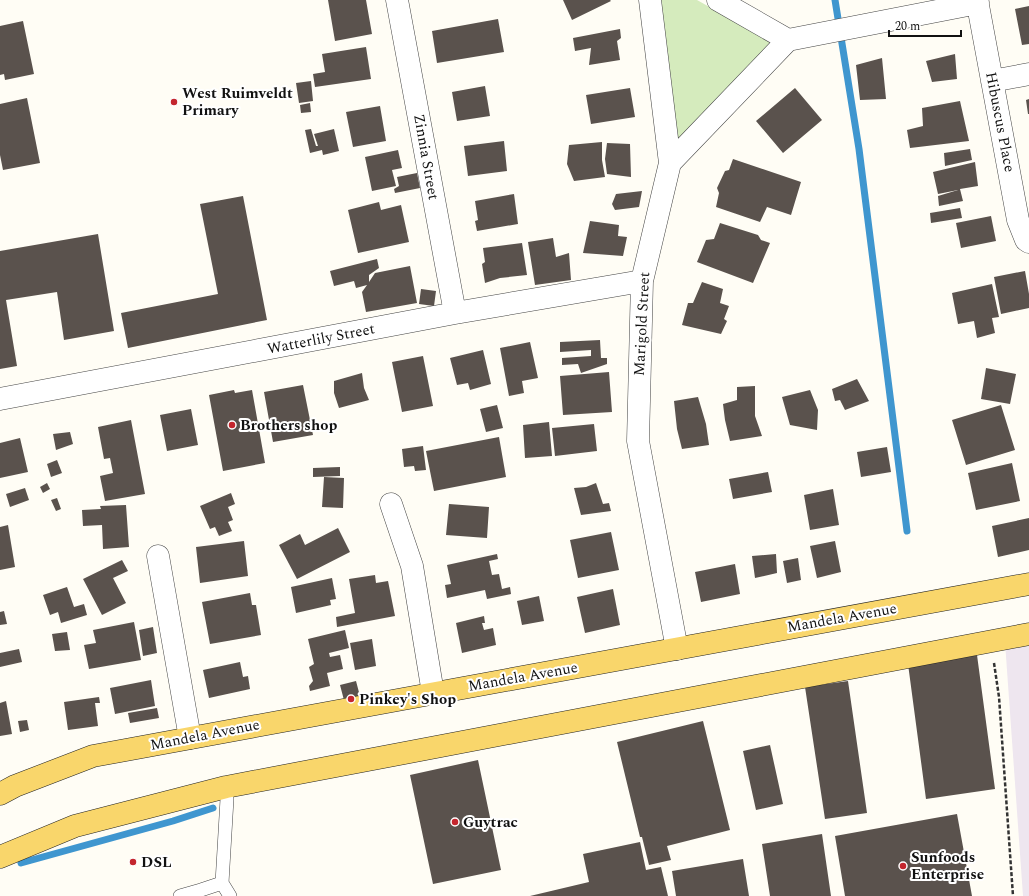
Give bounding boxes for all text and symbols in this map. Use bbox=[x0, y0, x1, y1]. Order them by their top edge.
scale bar bbox=[889, 12, 961, 38]
text: 20 m bbox=[895, 17, 920, 36]
street label: Hibuscus Place bbox=[979, 70, 1021, 174]
place label: West Ruimveldt Primary bbox=[182, 82, 293, 122]
marker: West Ruimveldt Primary bbox=[169, 97, 179, 107]
street label: Zinnia Street bbox=[407, 112, 445, 202]
street label: Marigold Street bbox=[628, 271, 656, 377]
street label: Watterlily Street bbox=[265, 317, 377, 361]
place label: Brothers shop bbox=[240, 414, 337, 437]
marker: Brothers shop bbox=[227, 420, 237, 430]
street label: Mandela Avenue bbox=[785, 597, 899, 639]
street label: Mandela Avenue bbox=[466, 656, 580, 698]
place label: Pinkey's Shop bbox=[359, 688, 456, 711]
marker: Pinkey's Shop bbox=[346, 694, 356, 704]
street label: Mandela Avenue bbox=[148, 713, 262, 757]
place label: Guytrac bbox=[463, 811, 518, 834]
marker: Guytrac bbox=[450, 817, 460, 827]
place label: Sunfoods Enterprise bbox=[911, 846, 984, 886]
place label: DSL bbox=[141, 851, 172, 874]
marker: DSL bbox=[128, 857, 138, 867]
marker: Sunfoods Enterprise bbox=[898, 861, 908, 871]

